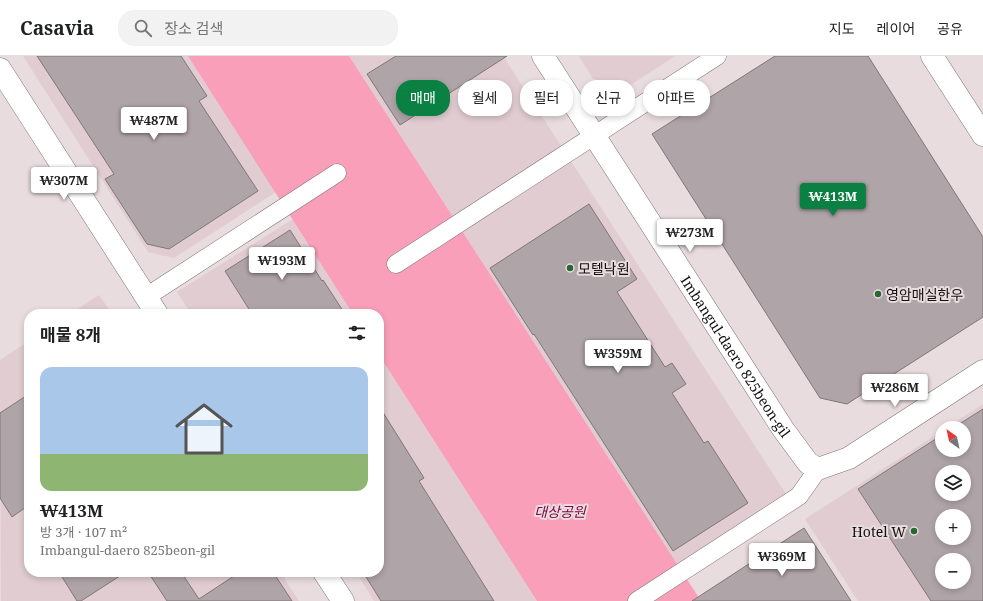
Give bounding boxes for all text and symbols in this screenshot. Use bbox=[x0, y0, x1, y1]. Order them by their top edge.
search box bbox=[118, 10, 398, 46]
text: Casavia bbox=[20, 15, 94, 41]
icon: search bbox=[132, 17, 154, 39]
text: 장소 검색 bbox=[164, 18, 223, 38]
text: 지도 bbox=[829, 19, 855, 38]
text: 레이어 bbox=[877, 19, 915, 38]
text: 공유 bbox=[937, 19, 963, 38]
chip: 매매 bbox=[396, 80, 450, 116]
chip: 월세 bbox=[458, 80, 512, 116]
chip: 필터 bbox=[520, 80, 573, 116]
chip: 신규 bbox=[581, 80, 635, 116]
chip: 아파트 bbox=[643, 80, 710, 116]
pin: ₩487M bbox=[126, 107, 182, 141]
text: ₩487M bbox=[130, 111, 178, 129]
pin: ₩307M bbox=[36, 167, 92, 201]
text: ₩307M bbox=[40, 171, 88, 189]
pin: ₩413M bbox=[805, 183, 861, 217]
text: ₩413M bbox=[809, 187, 857, 205]
pin: ₩273M bbox=[662, 219, 718, 253]
text: ₩273M bbox=[666, 223, 714, 241]
pin: ₩193M bbox=[254, 247, 310, 281]
text: ₩193M bbox=[258, 251, 306, 269]
place label: 모텔낙원 bbox=[578, 259, 630, 278]
marker: 모텔낙원 bbox=[565, 263, 575, 273]
street label: Imbangul-daero 825beon-gil bbox=[677, 272, 796, 441]
place label: 영암매실한우 bbox=[886, 285, 963, 304]
marker: 영암매실한우 bbox=[873, 289, 883, 299]
icon: filters bbox=[346, 322, 368, 344]
text: 매물 8개 bbox=[40, 323, 101, 346]
pin: ₩359M bbox=[590, 340, 646, 374]
text: ₩359M bbox=[594, 344, 642, 362]
pin: ₩286M bbox=[867, 374, 923, 408]
text: ₩286M bbox=[871, 378, 919, 396]
icon: home bbox=[168, 393, 240, 465]
north arrow bbox=[935, 421, 971, 457]
map controls bbox=[935, 421, 971, 589]
button: layers bbox=[935, 465, 971, 501]
text: ₩413M bbox=[40, 499, 103, 522]
park label: 대상공원 bbox=[534, 502, 587, 521]
button: + bbox=[935, 509, 971, 545]
place label: Hotel W bbox=[852, 522, 906, 541]
text: 방 3개 · 107 m² bbox=[40, 523, 127, 541]
marker: Hotel W bbox=[909, 526, 919, 536]
text: Imbangul-daero 825beon-gil bbox=[40, 541, 215, 559]
pin: ₩369M bbox=[754, 543, 810, 577]
text: ₩369M bbox=[758, 547, 806, 565]
button: − bbox=[935, 553, 971, 589]

